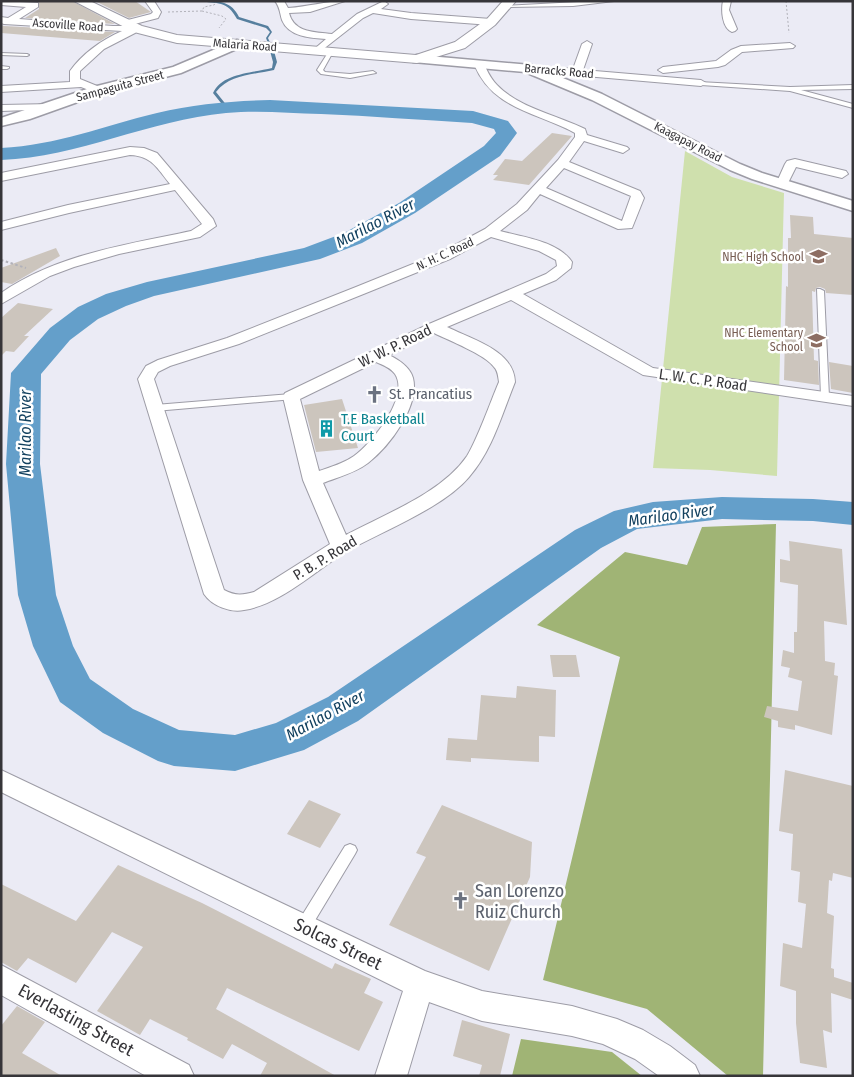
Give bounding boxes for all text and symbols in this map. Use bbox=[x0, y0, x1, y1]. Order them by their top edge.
street label: Ascoville Road bbox=[32, 16, 104, 34]
street label: Malaria Road bbox=[213, 36, 277, 54]
street label: Barracks Road bbox=[524, 61, 594, 81]
street label: Sampaguita Street bbox=[75, 68, 165, 104]
street label: Kaagapay Road bbox=[652, 119, 724, 165]
water label: Marilao River bbox=[332, 194, 418, 252]
street label: N. H. C. Road bbox=[414, 235, 476, 273]
school or university icon: NHC High School bbox=[808, 247, 828, 267]
place label: NHC High School bbox=[722, 250, 804, 264]
street label: W. W. P. Road bbox=[356, 321, 434, 371]
place label: NHC Elementary School bbox=[724, 326, 804, 354]
school or university icon: NHC Elementary School bbox=[807, 330, 827, 350]
street label: L. W. C. P. Road bbox=[658, 365, 748, 395]
church icon: St. Prancatius bbox=[365, 384, 385, 404]
place label: St. Prancatius bbox=[389, 385, 472, 403]
water label: Marilao River bbox=[16, 389, 35, 476]
place label: T.E Basketball Court bbox=[341, 410, 425, 445]
building icon: T.E Basketball Court bbox=[317, 418, 337, 438]
water label: Marilao River bbox=[627, 500, 716, 530]
street label: P. B. P. Road bbox=[290, 532, 360, 584]
water label: Marilao River bbox=[283, 685, 368, 744]
place label: San Lorenzo Ruiz Church bbox=[475, 880, 564, 923]
church icon: San Lorenzo Ruiz Church bbox=[451, 891, 471, 911]
street label: Solcas Street bbox=[290, 913, 386, 975]
street label: Everlasting Street bbox=[14, 979, 138, 1061]

